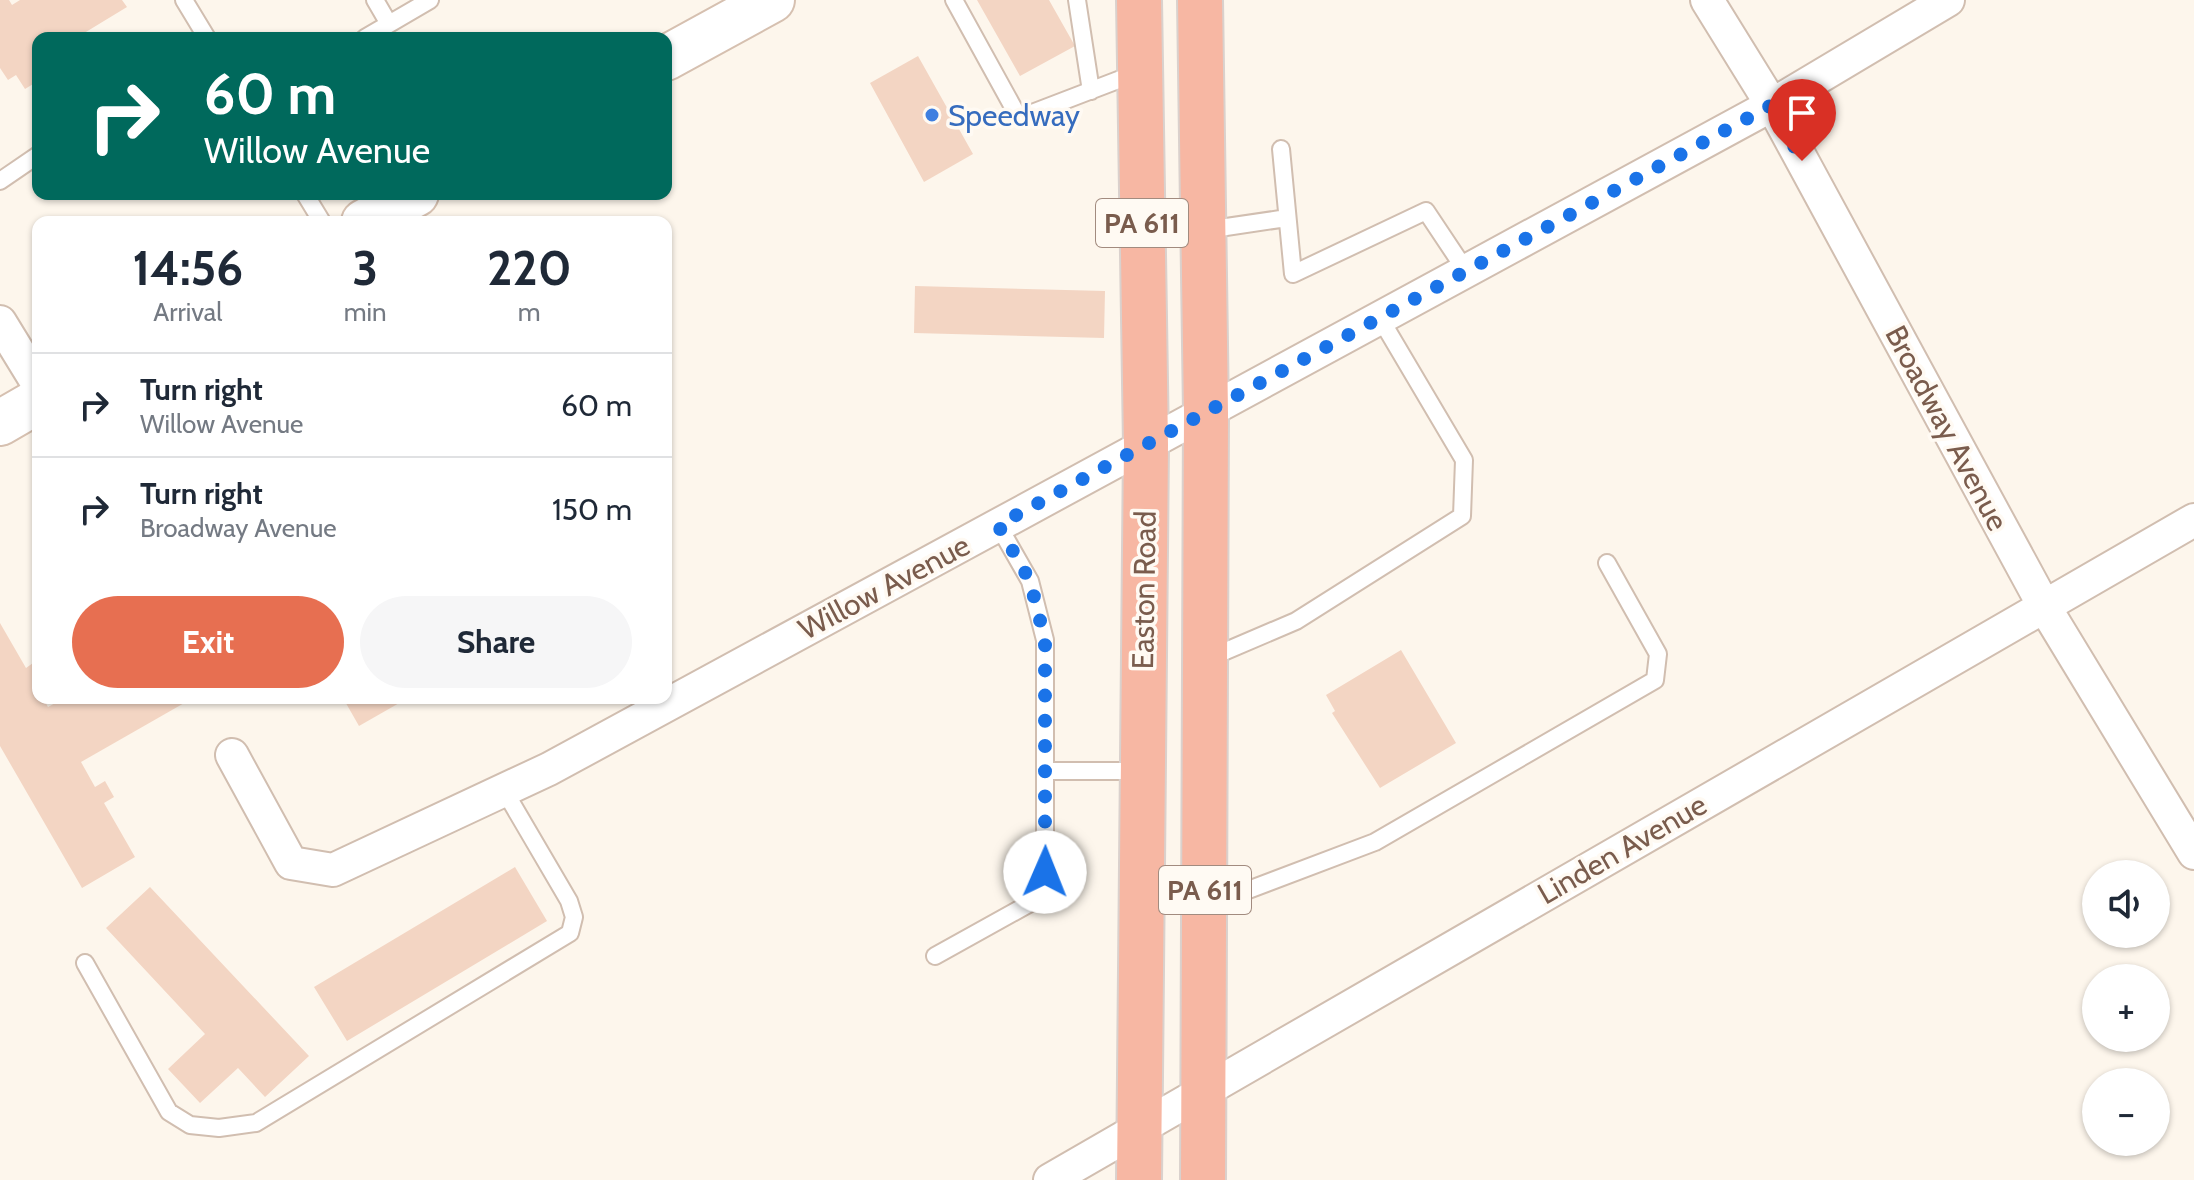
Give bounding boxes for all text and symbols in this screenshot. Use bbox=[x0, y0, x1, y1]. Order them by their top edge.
text: 60 m bbox=[204, 60, 336, 128]
icon: right bbox=[72, 64, 176, 168]
pin bbox=[1768, 79, 1836, 161]
icon: arrive bbox=[1780, 91, 1824, 135]
place label: Speedway bbox=[948, 97, 1080, 134]
marker: Speedway bbox=[923, 106, 941, 124]
text: Willow Avenue bbox=[204, 128, 430, 172]
road number: PA 611 bbox=[1096, 199, 1188, 247]
text: 14:56 bbox=[132, 239, 243, 297]
text: 3 bbox=[352, 239, 378, 297]
text: 220 bbox=[487, 239, 572, 297]
text: Arrival bbox=[153, 296, 222, 328]
text: min bbox=[344, 296, 387, 328]
text: m bbox=[518, 296, 541, 328]
street label: Broadway Avenue bbox=[1877, 319, 2017, 537]
text: Turn right bbox=[140, 371, 263, 408]
icon: right bbox=[72, 383, 116, 427]
text: 60 m bbox=[561, 387, 632, 424]
text: Willow Avenue bbox=[140, 408, 303, 440]
text: Turn right bbox=[140, 475, 263, 512]
icon: right bbox=[72, 487, 116, 531]
text: 150 m bbox=[552, 491, 632, 528]
street label: Easton Road bbox=[1124, 510, 1164, 670]
text: Broadway Avenue bbox=[140, 512, 337, 544]
street label: Willow Avenue bbox=[792, 526, 976, 648]
button: Exit bbox=[72, 596, 344, 688]
button: Share bbox=[360, 596, 632, 688]
street label: Linden Avenue bbox=[1531, 786, 1713, 912]
position arrow bbox=[1003, 830, 1087, 914]
map controls bbox=[2082, 860, 2170, 1156]
button: sound bbox=[2082, 860, 2170, 948]
road number: PA 611 bbox=[1159, 866, 1251, 914]
button: + bbox=[2082, 964, 2170, 1052]
button: − bbox=[2082, 1068, 2170, 1156]

